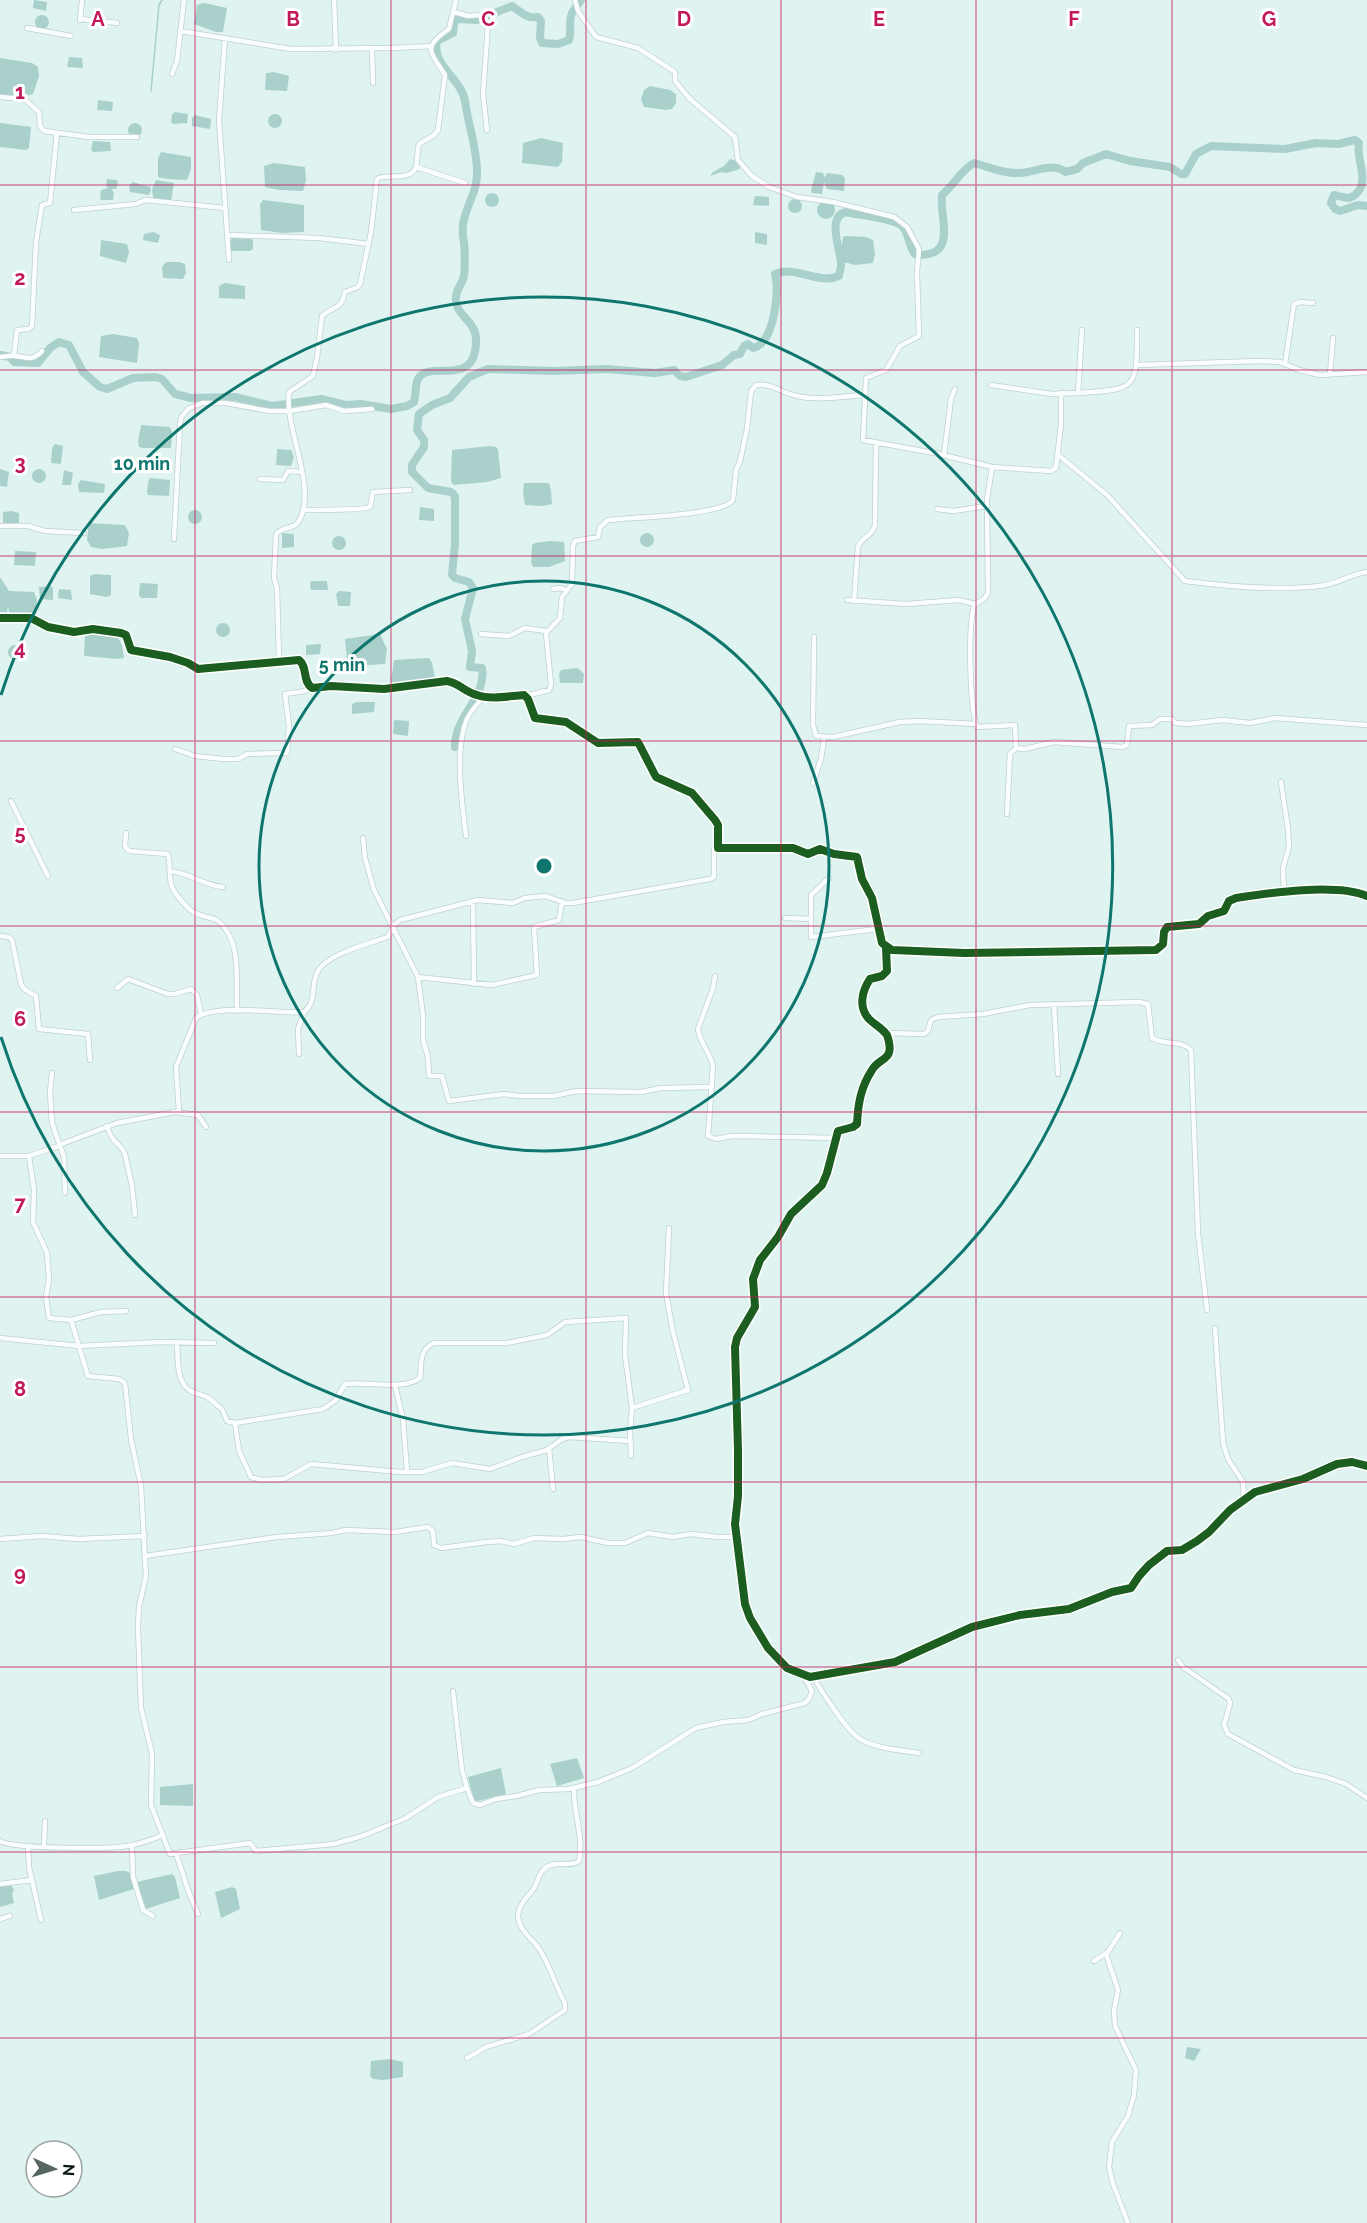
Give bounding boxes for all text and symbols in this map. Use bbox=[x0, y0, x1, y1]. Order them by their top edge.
text: A bbox=[91, 7, 105, 31]
text: B bbox=[286, 7, 300, 31]
text: C bbox=[481, 7, 495, 31]
text: D bbox=[677, 7, 691, 31]
text: E bbox=[873, 7, 885, 31]
text: F bbox=[1068, 7, 1080, 31]
text: G bbox=[1262, 7, 1276, 31]
text: 1 bbox=[15, 80, 25, 104]
text: 2 bbox=[14, 266, 26, 290]
text: 3 bbox=[14, 451, 26, 475]
text: 10 min bbox=[114, 453, 170, 474]
text: 4 bbox=[14, 636, 26, 660]
text: 5 min bbox=[319, 654, 365, 675]
text: 5 bbox=[14, 821, 26, 845]
centre of rings bbox=[534, 856, 554, 876]
text: 6 bbox=[14, 1007, 26, 1031]
text: 7 bbox=[14, 1192, 26, 1216]
text: 8 bbox=[14, 1377, 26, 1401]
text: 9 bbox=[14, 1562, 26, 1586]
north arrow bbox=[24, 2139, 84, 2199]
text: N bbox=[59, 2163, 78, 2177]

